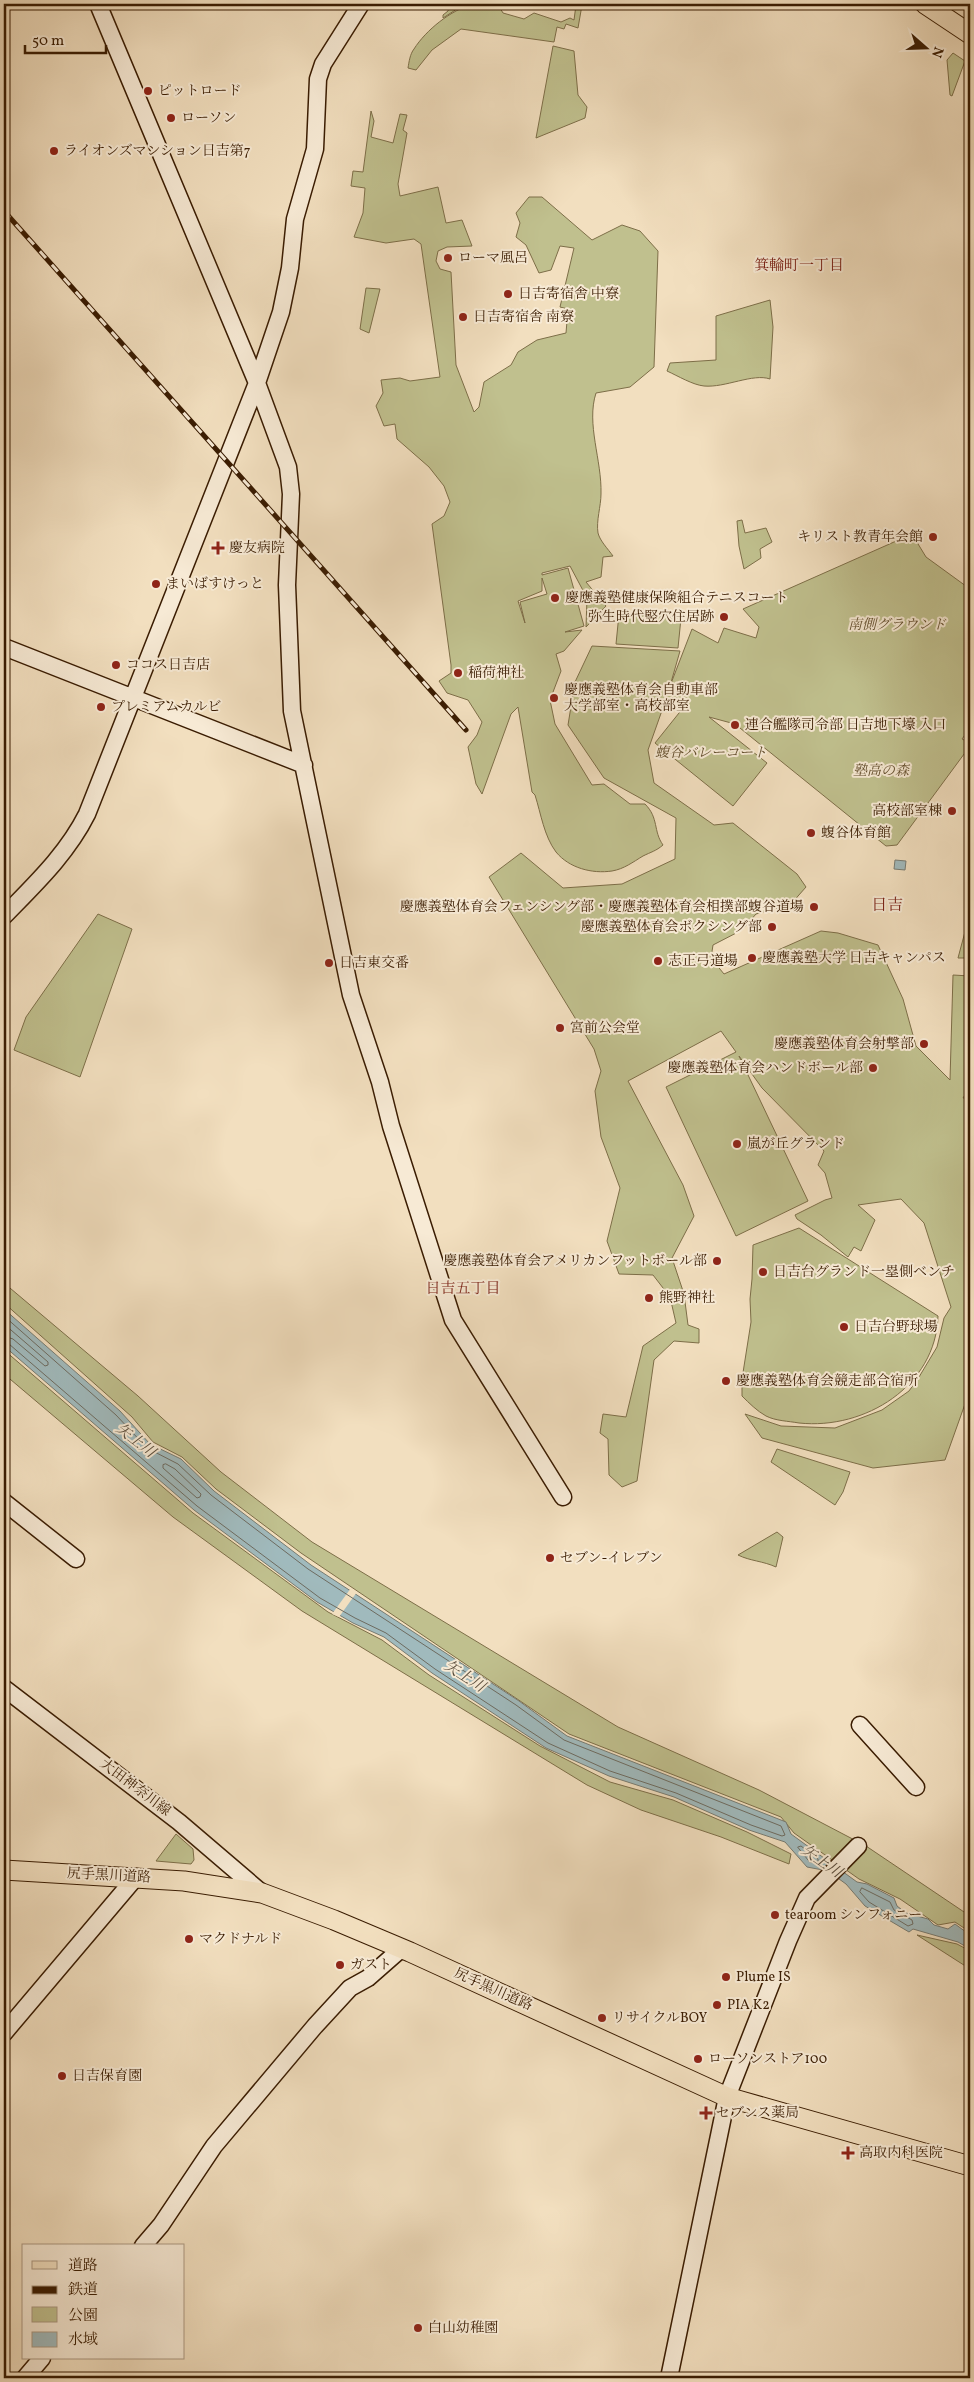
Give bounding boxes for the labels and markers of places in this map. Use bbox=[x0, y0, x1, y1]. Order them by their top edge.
place label: ピットロード bbox=[158, 82, 241, 101]
marker: ピットロード bbox=[142, 85, 154, 97]
place label: ローソン bbox=[181, 109, 236, 128]
marker: ローソン bbox=[165, 112, 177, 124]
place label: ライオンズマンション日吉第7 bbox=[64, 142, 251, 161]
marker: ライオンズマンション日吉第7 bbox=[48, 145, 60, 157]
place label: ローマ風呂 bbox=[458, 249, 528, 268]
marker: ローマ風呂 bbox=[442, 252, 454, 264]
place label: 日吉寄宿舎 中寮 bbox=[518, 285, 619, 304]
marker: 日吉寄宿舎 中寮 bbox=[502, 288, 514, 300]
place label: 日吉寄宿舎 南寮 bbox=[473, 308, 574, 327]
marker: 日吉寄宿舎 南寮 bbox=[457, 311, 469, 323]
place label: キリスト教青年会館 bbox=[797, 528, 923, 547]
marker: キリスト教青年会館 bbox=[927, 531, 939, 543]
place label: 慶友病院 bbox=[229, 539, 285, 558]
marker: 慶友病院 bbox=[211, 541, 225, 555]
place label: まいばすけっと bbox=[166, 575, 264, 594]
marker: まいばすけっと bbox=[150, 578, 162, 590]
place label: 慶應義塾健康保険組合テニスコート bbox=[565, 589, 788, 608]
marker: 慶應義塾健康保険組合テニスコート bbox=[549, 592, 561, 604]
place label: 弥生時代竪穴住居跡 bbox=[588, 608, 714, 627]
marker: 弥生時代竪穴住居跡 bbox=[718, 611, 730, 623]
place label: ココス日吉店 bbox=[126, 656, 210, 675]
marker: ココス日吉店 bbox=[110, 659, 122, 671]
place label: 稲荷神社 bbox=[468, 664, 524, 683]
marker: 稲荷神社 bbox=[452, 667, 464, 679]
place label: 慶應義塾体育会自動車部 大学部室・高校部室 bbox=[564, 681, 718, 716]
marker: 慶應義塾体育会自動車部 大学部室・高校部室 bbox=[548, 692, 560, 704]
place label: プレミアムカルビ bbox=[111, 698, 221, 717]
marker: プレミアムカルビ bbox=[95, 701, 107, 713]
place label: 連合艦隊司令部 日吉地下壕 入口 bbox=[745, 716, 947, 735]
marker: 連合艦隊司令部 日吉地下壕 入口 bbox=[729, 719, 741, 731]
place label: 高校部室棟 bbox=[872, 802, 942, 821]
marker: 高校部室棟 bbox=[946, 805, 958, 817]
place label: 蝮谷体育館 bbox=[821, 824, 891, 843]
marker: 蝮谷体育館 bbox=[805, 827, 817, 839]
place label: 慶應義塾体育会フェンシング部・慶應義塾体育会相撲部蝮谷道場 bbox=[400, 898, 804, 917]
marker: 慶應義塾体育会フェンシング部・慶應義塾体育会相撲部蝮谷道場 bbox=[808, 901, 820, 913]
place label: 慶應義塾体育会ボクシング部 bbox=[581, 918, 762, 937]
marker: 慶應義塾体育会ボクシング部 bbox=[766, 921, 778, 933]
place label: 慶應義塾大学 日吉キャンパス bbox=[762, 949, 946, 968]
place label: 志正弓道場 bbox=[668, 952, 738, 971]
marker: 慶應義塾大学 日吉キャンパス bbox=[746, 952, 758, 964]
place label: 日吉東交番 bbox=[339, 954, 409, 973]
marker: 志正弓道場 bbox=[652, 955, 664, 967]
marker: 日吉東交番 bbox=[323, 957, 335, 969]
place label: 宮前公会堂 bbox=[570, 1019, 640, 1038]
marker: 宮前公会堂 bbox=[554, 1022, 566, 1034]
place label: 慶應義塾体育会射撃部 bbox=[774, 1035, 914, 1054]
marker: 慶應義塾体育会射撃部 bbox=[918, 1038, 930, 1050]
place label: 慶應義塾体育会ハンドボール部 bbox=[667, 1059, 863, 1078]
marker: 慶應義塾体育会ハンドボール部 bbox=[867, 1062, 879, 1074]
place label: 嵐が丘グランド bbox=[747, 1135, 845, 1154]
marker: 嵐が丘グランド bbox=[731, 1138, 743, 1150]
place label: 慶應義塾体育会アメリカンフットボール部 bbox=[443, 1252, 707, 1271]
marker: 慶應義塾体育会アメリカンフットボール部 bbox=[711, 1255, 723, 1267]
place label: 日吉台グランド一塁側ベンチ bbox=[773, 1263, 955, 1282]
marker: 日吉台グランド一塁側ベンチ bbox=[757, 1266, 769, 1278]
place label: 熊野神社 bbox=[659, 1289, 715, 1308]
marker: 熊野神社 bbox=[643, 1292, 655, 1304]
place label: 日吉台野球場 bbox=[854, 1318, 938, 1337]
marker: 日吉台野球場 bbox=[838, 1321, 850, 1333]
place label: 慶應義塾体育会競走部合宿所 bbox=[736, 1372, 918, 1391]
marker: 慶應義塾体育会競走部合宿所 bbox=[720, 1375, 732, 1387]
place label: セブン-イレブン bbox=[560, 1549, 663, 1568]
marker: セブン-イレブン bbox=[544, 1552, 556, 1564]
place label: tearoom シンフォニー bbox=[785, 1906, 922, 1925]
marker: tearoom シンフォニー bbox=[769, 1909, 781, 1921]
place label: マクドナルド bbox=[199, 1930, 282, 1949]
marker: マクドナルド bbox=[183, 1933, 195, 1945]
place label: ガスト bbox=[350, 1956, 392, 1975]
marker: ガスト bbox=[334, 1959, 346, 1971]
place label: Plume IS bbox=[736, 1968, 791, 1987]
marker: Plume IS bbox=[720, 1971, 732, 1983]
place label: PIA K2 bbox=[727, 1996, 770, 2015]
marker: PIA K2 bbox=[711, 1999, 723, 2011]
place label: リサイクルBOY bbox=[612, 2009, 708, 2028]
marker: リサイクルBOY bbox=[596, 2012, 608, 2024]
place label: ローソンストア100 bbox=[708, 2050, 827, 2069]
marker: ローソンストア100 bbox=[692, 2053, 704, 2065]
place label: 日吉保育園 bbox=[72, 2067, 142, 2086]
marker: 日吉保育園 bbox=[56, 2070, 68, 2082]
place label: セブンス薬局 bbox=[716, 2104, 799, 2123]
marker: セブンス薬局 bbox=[700, 2107, 712, 2119]
place label: 高取内科医院 bbox=[859, 2144, 943, 2163]
marker: 高取内科医院 bbox=[841, 2146, 855, 2160]
place label: 白山幼稚園 bbox=[428, 2319, 498, 2338]
marker: 白山幼稚園 bbox=[412, 2322, 424, 2334]

